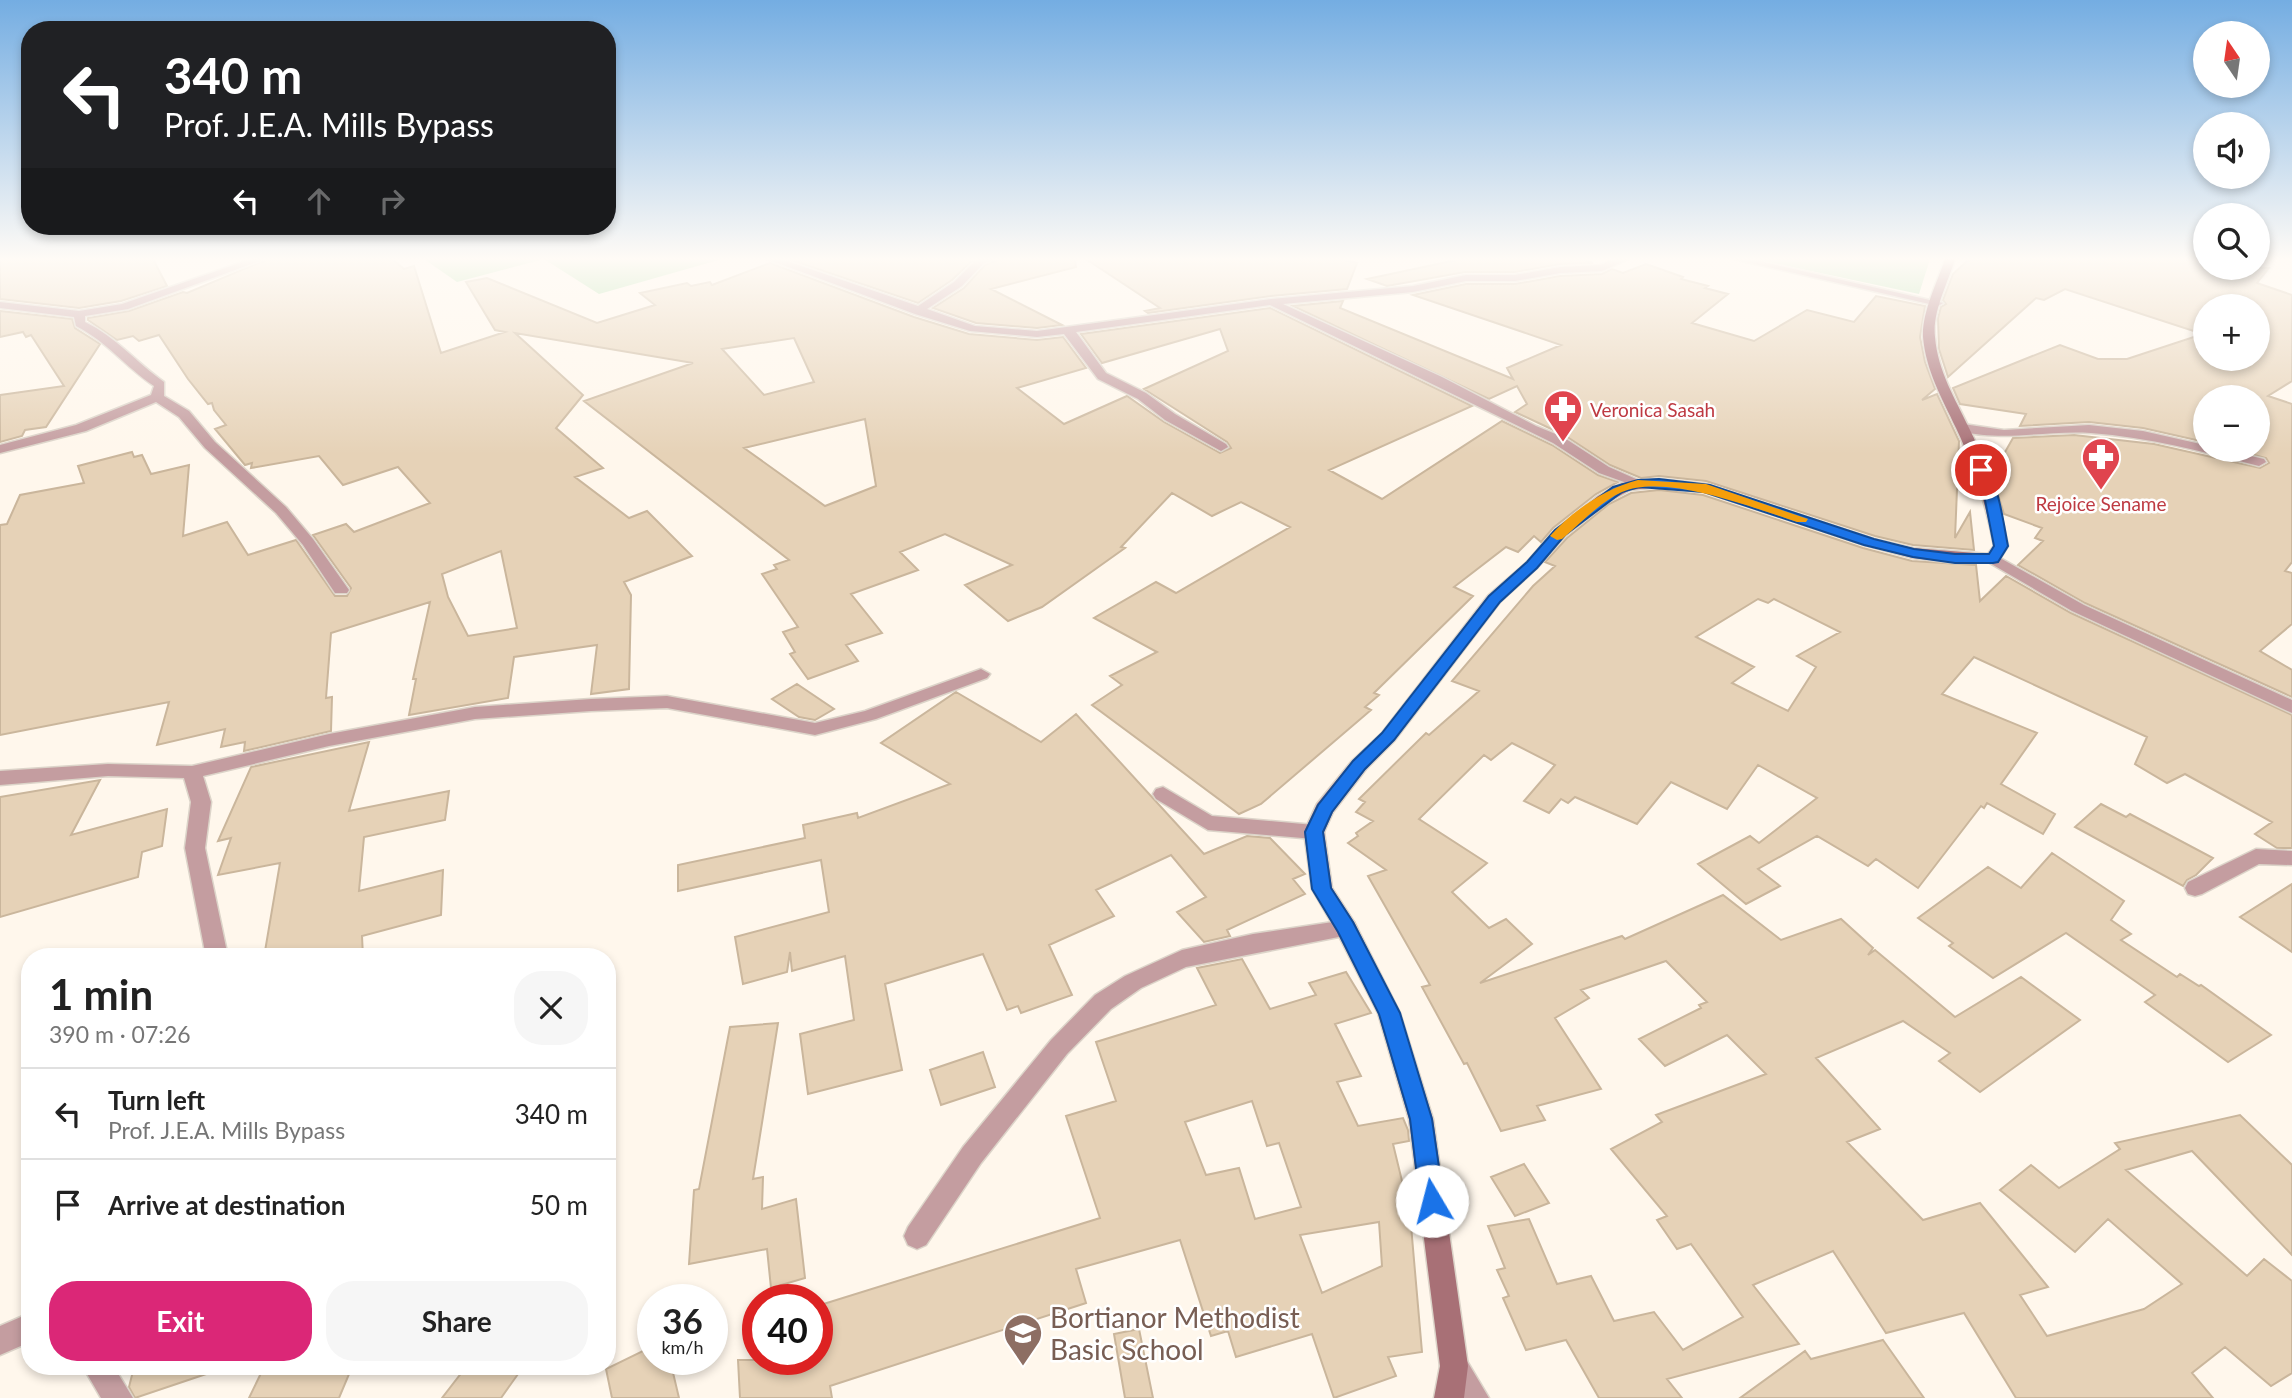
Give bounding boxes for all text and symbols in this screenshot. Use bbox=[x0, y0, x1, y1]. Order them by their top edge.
north arrow bbox=[2193, 21, 2270, 98]
map controls bbox=[2193, 21, 2270, 462]
text: 340 m bbox=[164, 46, 302, 104]
icon: left bbox=[49, 49, 140, 140]
text: Prof. J.E.A. Mills Bypass bbox=[164, 105, 494, 144]
button: sound bbox=[2193, 112, 2270, 189]
icon: left bbox=[227, 182, 265, 220]
icon: ahead bbox=[300, 182, 338, 220]
icon: right bbox=[373, 182, 411, 220]
button: search bbox=[2193, 203, 2270, 280]
button: + bbox=[2193, 294, 2270, 371]
button: − bbox=[2193, 385, 2270, 462]
pharmacy icon: Veronica Sasah bbox=[1542, 388, 1584, 443]
place label: Veronica Sasah bbox=[1590, 398, 1715, 421]
pharmacy icon: Rejoice Sename bbox=[2080, 436, 2122, 491]
pin bbox=[1951, 440, 2011, 500]
icon: arrive bbox=[1962, 451, 2000, 489]
place label: Rejoice Sename bbox=[2036, 492, 2167, 515]
text: 1 min bbox=[49, 969, 153, 1019]
button: close bbox=[514, 971, 588, 1045]
text: 390 m · 07:26 bbox=[49, 1020, 191, 1048]
text: Turn left bbox=[108, 1084, 205, 1116]
icon: left bbox=[49, 1095, 87, 1133]
text: 340 m bbox=[515, 1098, 588, 1130]
text: Prof. J.E.A. Mills Bypass bbox=[108, 1116, 345, 1144]
position arrow bbox=[1395, 1164, 1469, 1238]
icon: arrive bbox=[49, 1186, 87, 1224]
text: Arrive at destination bbox=[108, 1189, 345, 1221]
text: 50 m bbox=[530, 1189, 588, 1221]
button: Exit bbox=[49, 1281, 312, 1361]
button: Share bbox=[326, 1281, 588, 1361]
speed limit sign: 40 bbox=[742, 1284, 833, 1375]
text: 36 bbox=[662, 1299, 703, 1341]
place label: Bortianor Methodist Basic School bbox=[1050, 1300, 1300, 1366]
school or university icon: Bortianor Methodist Basic School bbox=[1002, 1312, 1044, 1367]
text: km/h bbox=[661, 1336, 704, 1358]

